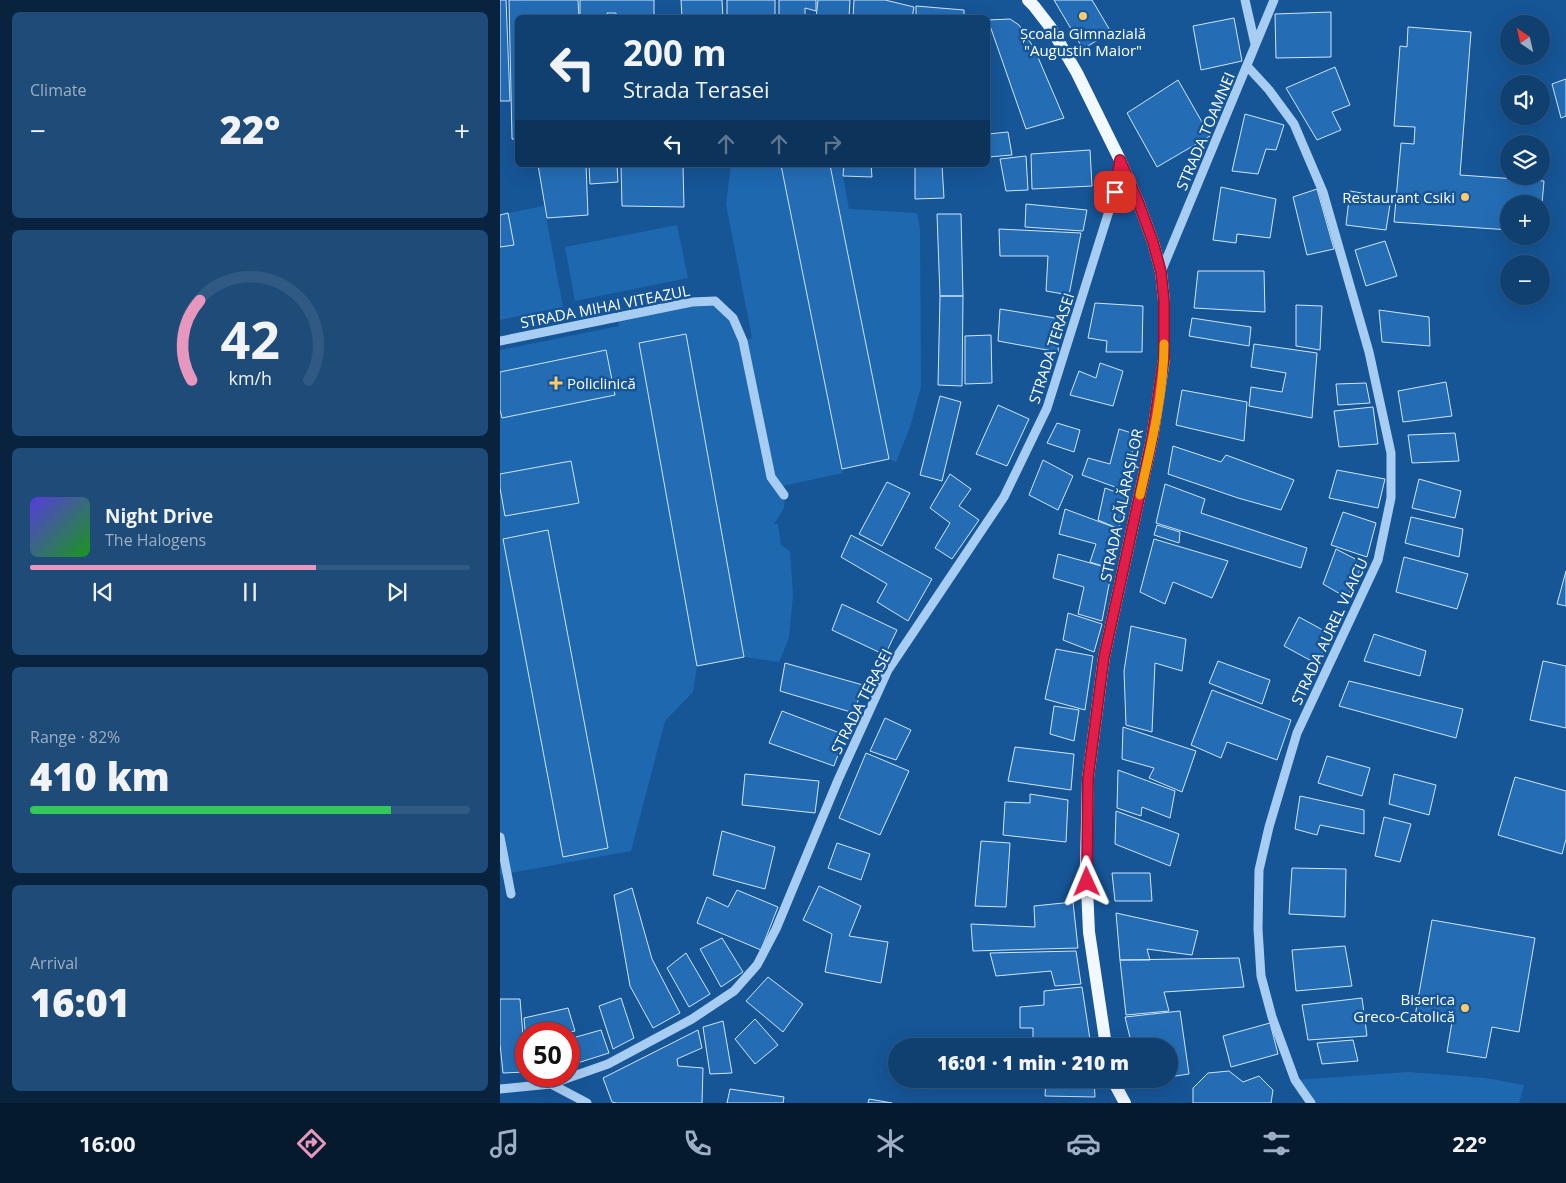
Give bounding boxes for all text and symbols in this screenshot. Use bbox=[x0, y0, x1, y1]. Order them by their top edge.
marker: Școala Gimnazială "Augustin Maior" bbox=[1077, 10, 1089, 22]
north arrow bbox=[1500, 15, 1550, 65]
map controls bbox=[1500, 15, 1550, 305]
place label: Școala Gimnazială "Augustin Maior" bbox=[1020, 23, 1146, 60]
text: 200 m bbox=[623, 29, 727, 76]
icon: left bbox=[540, 35, 605, 100]
street label: STRADA TOAMNEI bbox=[1171, 69, 1239, 193]
text: Strada Terasei bbox=[623, 74, 770, 104]
button: sound bbox=[1500, 75, 1550, 125]
text: Climate bbox=[30, 79, 87, 101]
text: 22° bbox=[220, 103, 280, 155]
text: − bbox=[30, 111, 46, 149]
text: + bbox=[454, 111, 470, 149]
icon: left bbox=[659, 130, 687, 158]
icon: ahead bbox=[712, 130, 740, 158]
icon: ahead bbox=[765, 130, 793, 158]
icon: right bbox=[818, 130, 846, 158]
button: layers bbox=[1500, 135, 1550, 185]
pin bbox=[1094, 171, 1136, 213]
icon: arrive bbox=[1101, 178, 1129, 206]
place label: Restaurant Csiki bbox=[1342, 187, 1455, 207]
marker: Restaurant Csiki bbox=[1459, 191, 1471, 203]
button: + bbox=[1500, 195, 1550, 245]
button: − bbox=[1500, 255, 1550, 305]
street label: STRADA MIHAI VITEAZUL bbox=[518, 280, 692, 332]
street label: STRADA TERASEI bbox=[1024, 290, 1078, 406]
text: 42 bbox=[220, 303, 280, 374]
text: km/h bbox=[228, 366, 272, 390]
place label: Policlinică bbox=[567, 373, 636, 393]
marker: Policlinică bbox=[549, 376, 563, 390]
street label: STRADA CĂLĂRAȘILOR bbox=[1095, 426, 1147, 583]
text: Night Drive bbox=[105, 503, 213, 529]
text: The Halogens bbox=[105, 529, 206, 551]
street label: STRADA AUREL VLAICU bbox=[1286, 554, 1372, 708]
icon: previous bbox=[89, 578, 117, 606]
icon: pause bbox=[236, 578, 264, 606]
icon: next bbox=[383, 578, 411, 606]
street label: STRADA TERASEI bbox=[826, 645, 896, 757]
text: Range · 82% bbox=[30, 726, 120, 748]
text: 410 km bbox=[30, 750, 170, 802]
position arrow bbox=[1060, 855, 1112, 907]
text: Arrival bbox=[30, 952, 78, 974]
text: 16:01 bbox=[30, 976, 130, 1028]
place label: Biserica Greco-Catolică bbox=[1353, 989, 1455, 1026]
marker: Biserica Greco-Catolică bbox=[1459, 1002, 1471, 1014]
speed limit sign: 50 bbox=[515, 1022, 580, 1087]
text: 16:01 · 1 min · 210 m bbox=[937, 1050, 1129, 1076]
icon: directions bbox=[294, 1126, 329, 1161]
icon: music bbox=[487, 1126, 522, 1161]
icon: phone bbox=[680, 1126, 715, 1161]
icon: climate bbox=[873, 1126, 908, 1161]
icon: car bbox=[1066, 1126, 1101, 1161]
icon: filters bbox=[1259, 1126, 1294, 1161]
text: 16:00 bbox=[79, 1128, 136, 1158]
text: 22° bbox=[1452, 1128, 1487, 1158]

